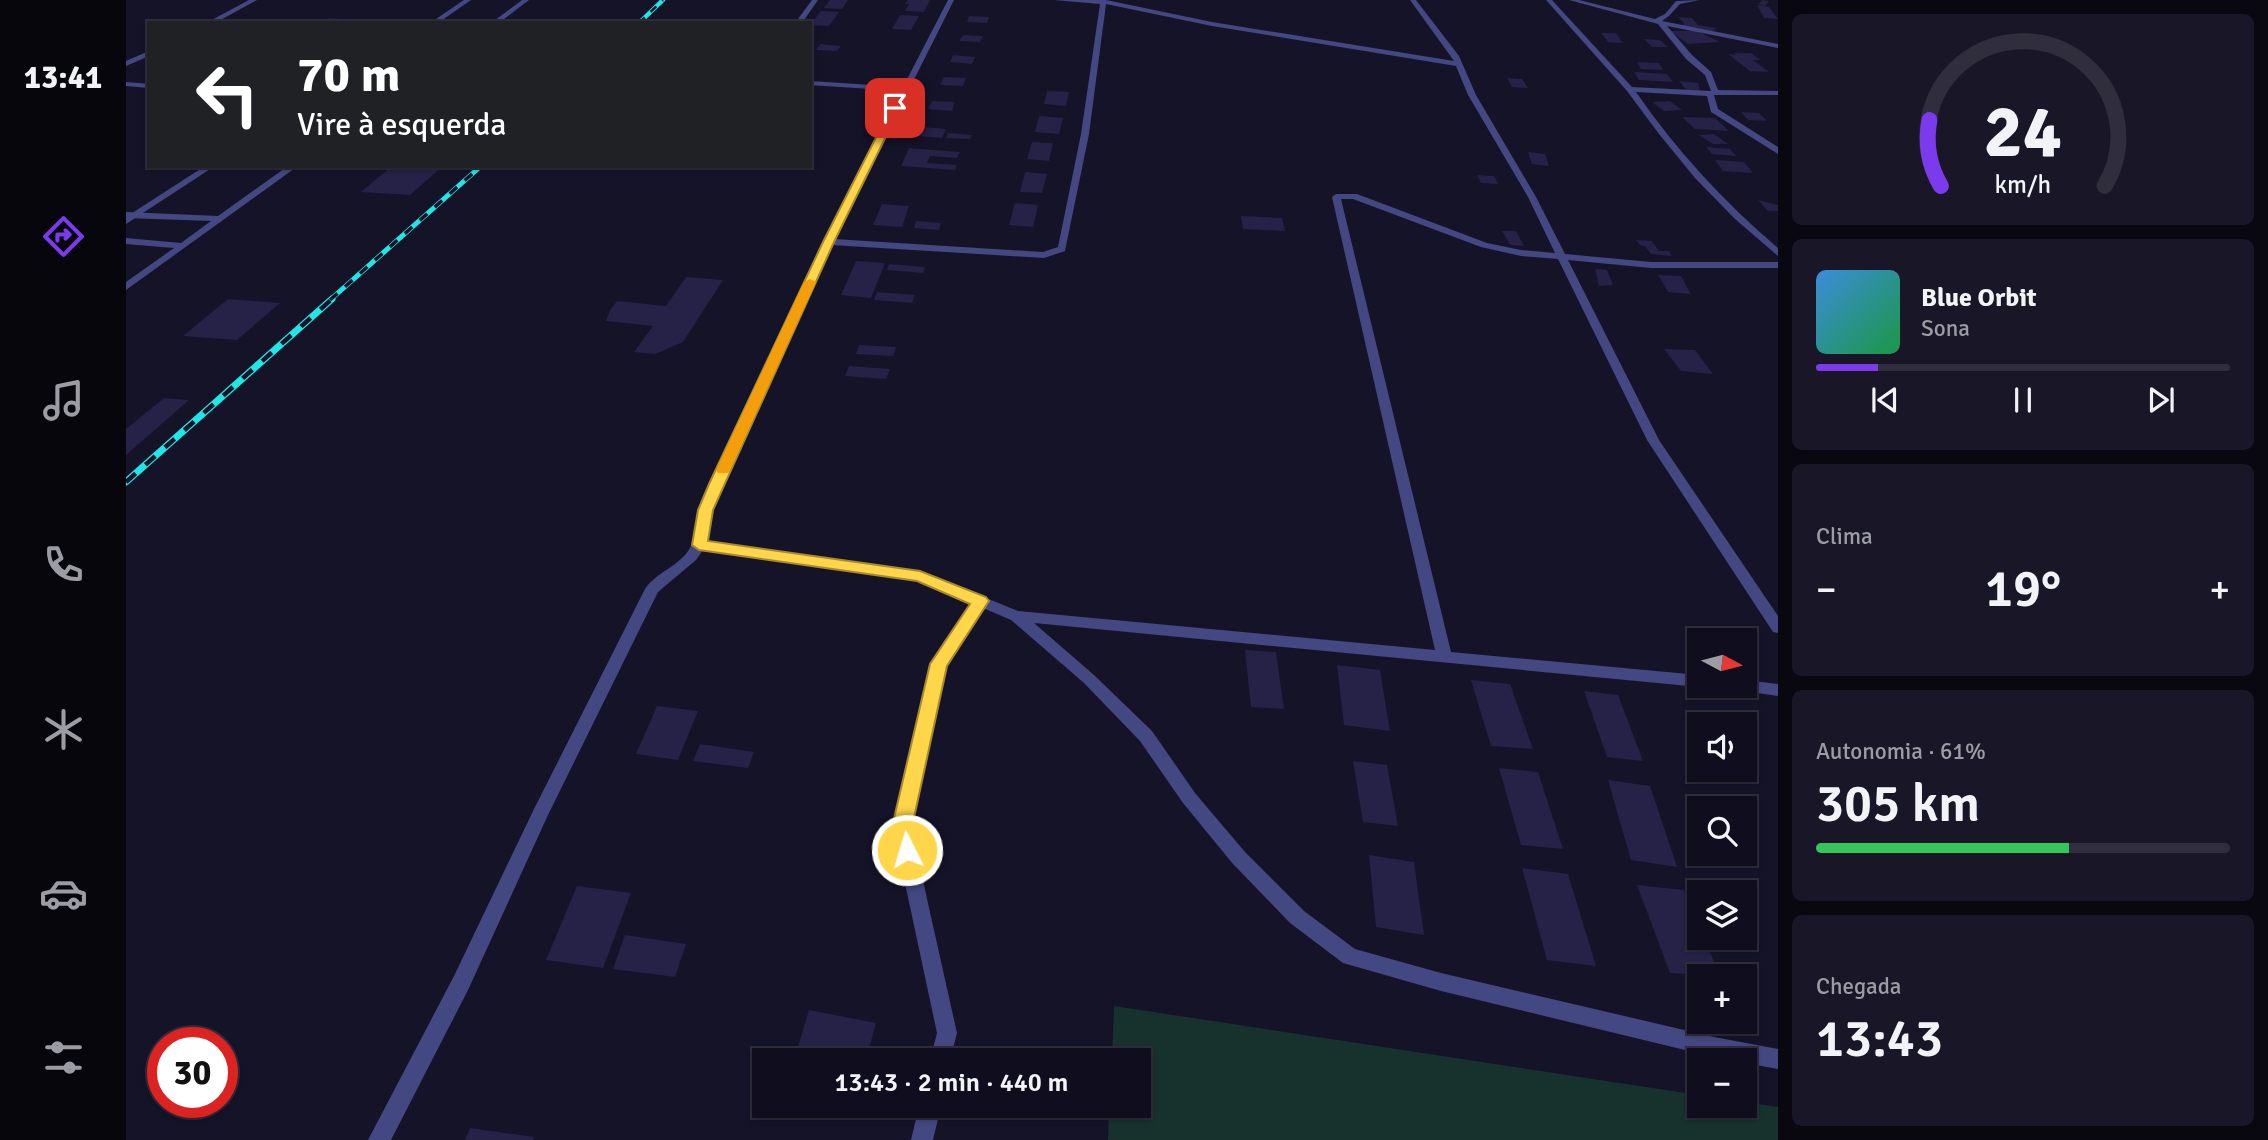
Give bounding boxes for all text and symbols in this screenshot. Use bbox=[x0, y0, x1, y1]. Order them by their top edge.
text: 70 m bbox=[297, 45, 400, 105]
icon: left bbox=[182, 49, 273, 140]
text: 13:41 bbox=[24, 58, 102, 97]
pin bbox=[865, 78, 925, 138]
text: 24 bbox=[1984, 88, 2062, 177]
icon: arrive bbox=[876, 89, 914, 127]
text: Vire à esquerda bbox=[297, 105, 507, 144]
text: km/h bbox=[1995, 168, 2051, 199]
icon: directions bbox=[39, 212, 88, 261]
text: Blue Orbit bbox=[1921, 282, 2037, 314]
text: Sona bbox=[1921, 314, 1970, 343]
icon: music bbox=[39, 376, 88, 425]
icon: previous bbox=[1866, 381, 1904, 419]
icon: pause bbox=[2004, 381, 2042, 419]
icon: next bbox=[2142, 381, 2180, 419]
text: Clima bbox=[1816, 522, 1873, 551]
icon: phone bbox=[39, 540, 88, 589]
text: 19° bbox=[1985, 557, 2061, 621]
text: − bbox=[1816, 566, 1837, 613]
text: + bbox=[2209, 566, 2230, 613]
north arrow bbox=[1687, 628, 1757, 698]
map controls bbox=[1687, 628, 1757, 1118]
icon: climate bbox=[39, 705, 88, 754]
button: sound bbox=[1687, 712, 1757, 782]
text: Autonomia · 61% bbox=[1816, 737, 1986, 766]
text: 305 km bbox=[1816, 772, 1980, 836]
button: search bbox=[1687, 796, 1757, 866]
position arrow bbox=[870, 813, 944, 887]
icon: car bbox=[39, 869, 88, 918]
button: layers bbox=[1687, 880, 1757, 950]
button: + bbox=[1687, 964, 1757, 1034]
text: Chegada bbox=[1816, 972, 1901, 1001]
text: 13:43 bbox=[1816, 1007, 1943, 1071]
speed limit sign: 30 bbox=[147, 1027, 238, 1118]
icon: filters bbox=[39, 1033, 88, 1082]
button: − bbox=[1687, 1048, 1757, 1118]
text: 13:43 · 2 min · 440 m bbox=[835, 1067, 1068, 1099]

